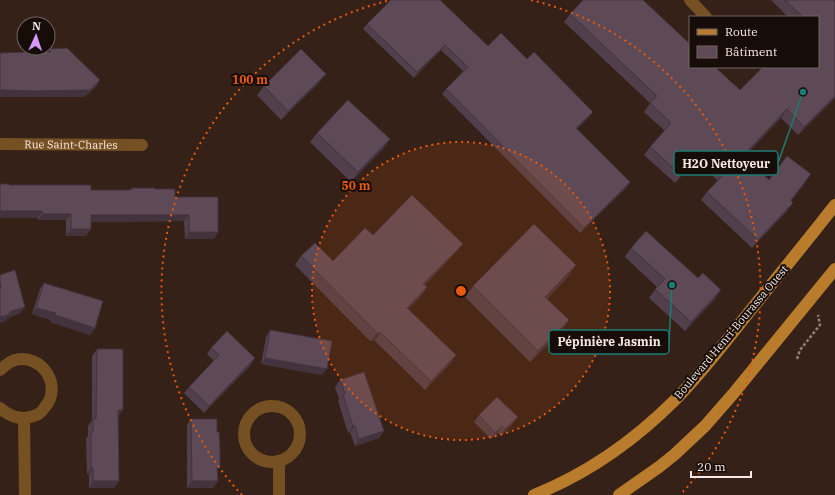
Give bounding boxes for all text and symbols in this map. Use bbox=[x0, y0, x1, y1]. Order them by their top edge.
north arrow bbox=[16, 16, 56, 56]
legend bbox=[689, 16, 819, 68]
text: N bbox=[32, 19, 42, 33]
text: Route bbox=[725, 24, 758, 39]
text: Bâtiment bbox=[725, 44, 777, 59]
text: 100 m bbox=[232, 72, 268, 87]
street label: Rue Saint-Charles bbox=[24, 137, 118, 152]
callout: H2O Nettoyeur bbox=[674, 151, 778, 175]
text: H2O Nettoyeur bbox=[682, 156, 770, 171]
text: 50 m bbox=[342, 178, 371, 193]
street label: Boulevard Henri-Bourassa Ouest bbox=[671, 262, 791, 402]
centre of rings bbox=[454, 284, 468, 298]
callout: Pépinière Jasmin bbox=[549, 330, 669, 354]
text: Pépinière Jasmin bbox=[557, 334, 661, 349]
scale bar bbox=[691, 453, 751, 479]
text: 20 m bbox=[697, 459, 726, 474]

